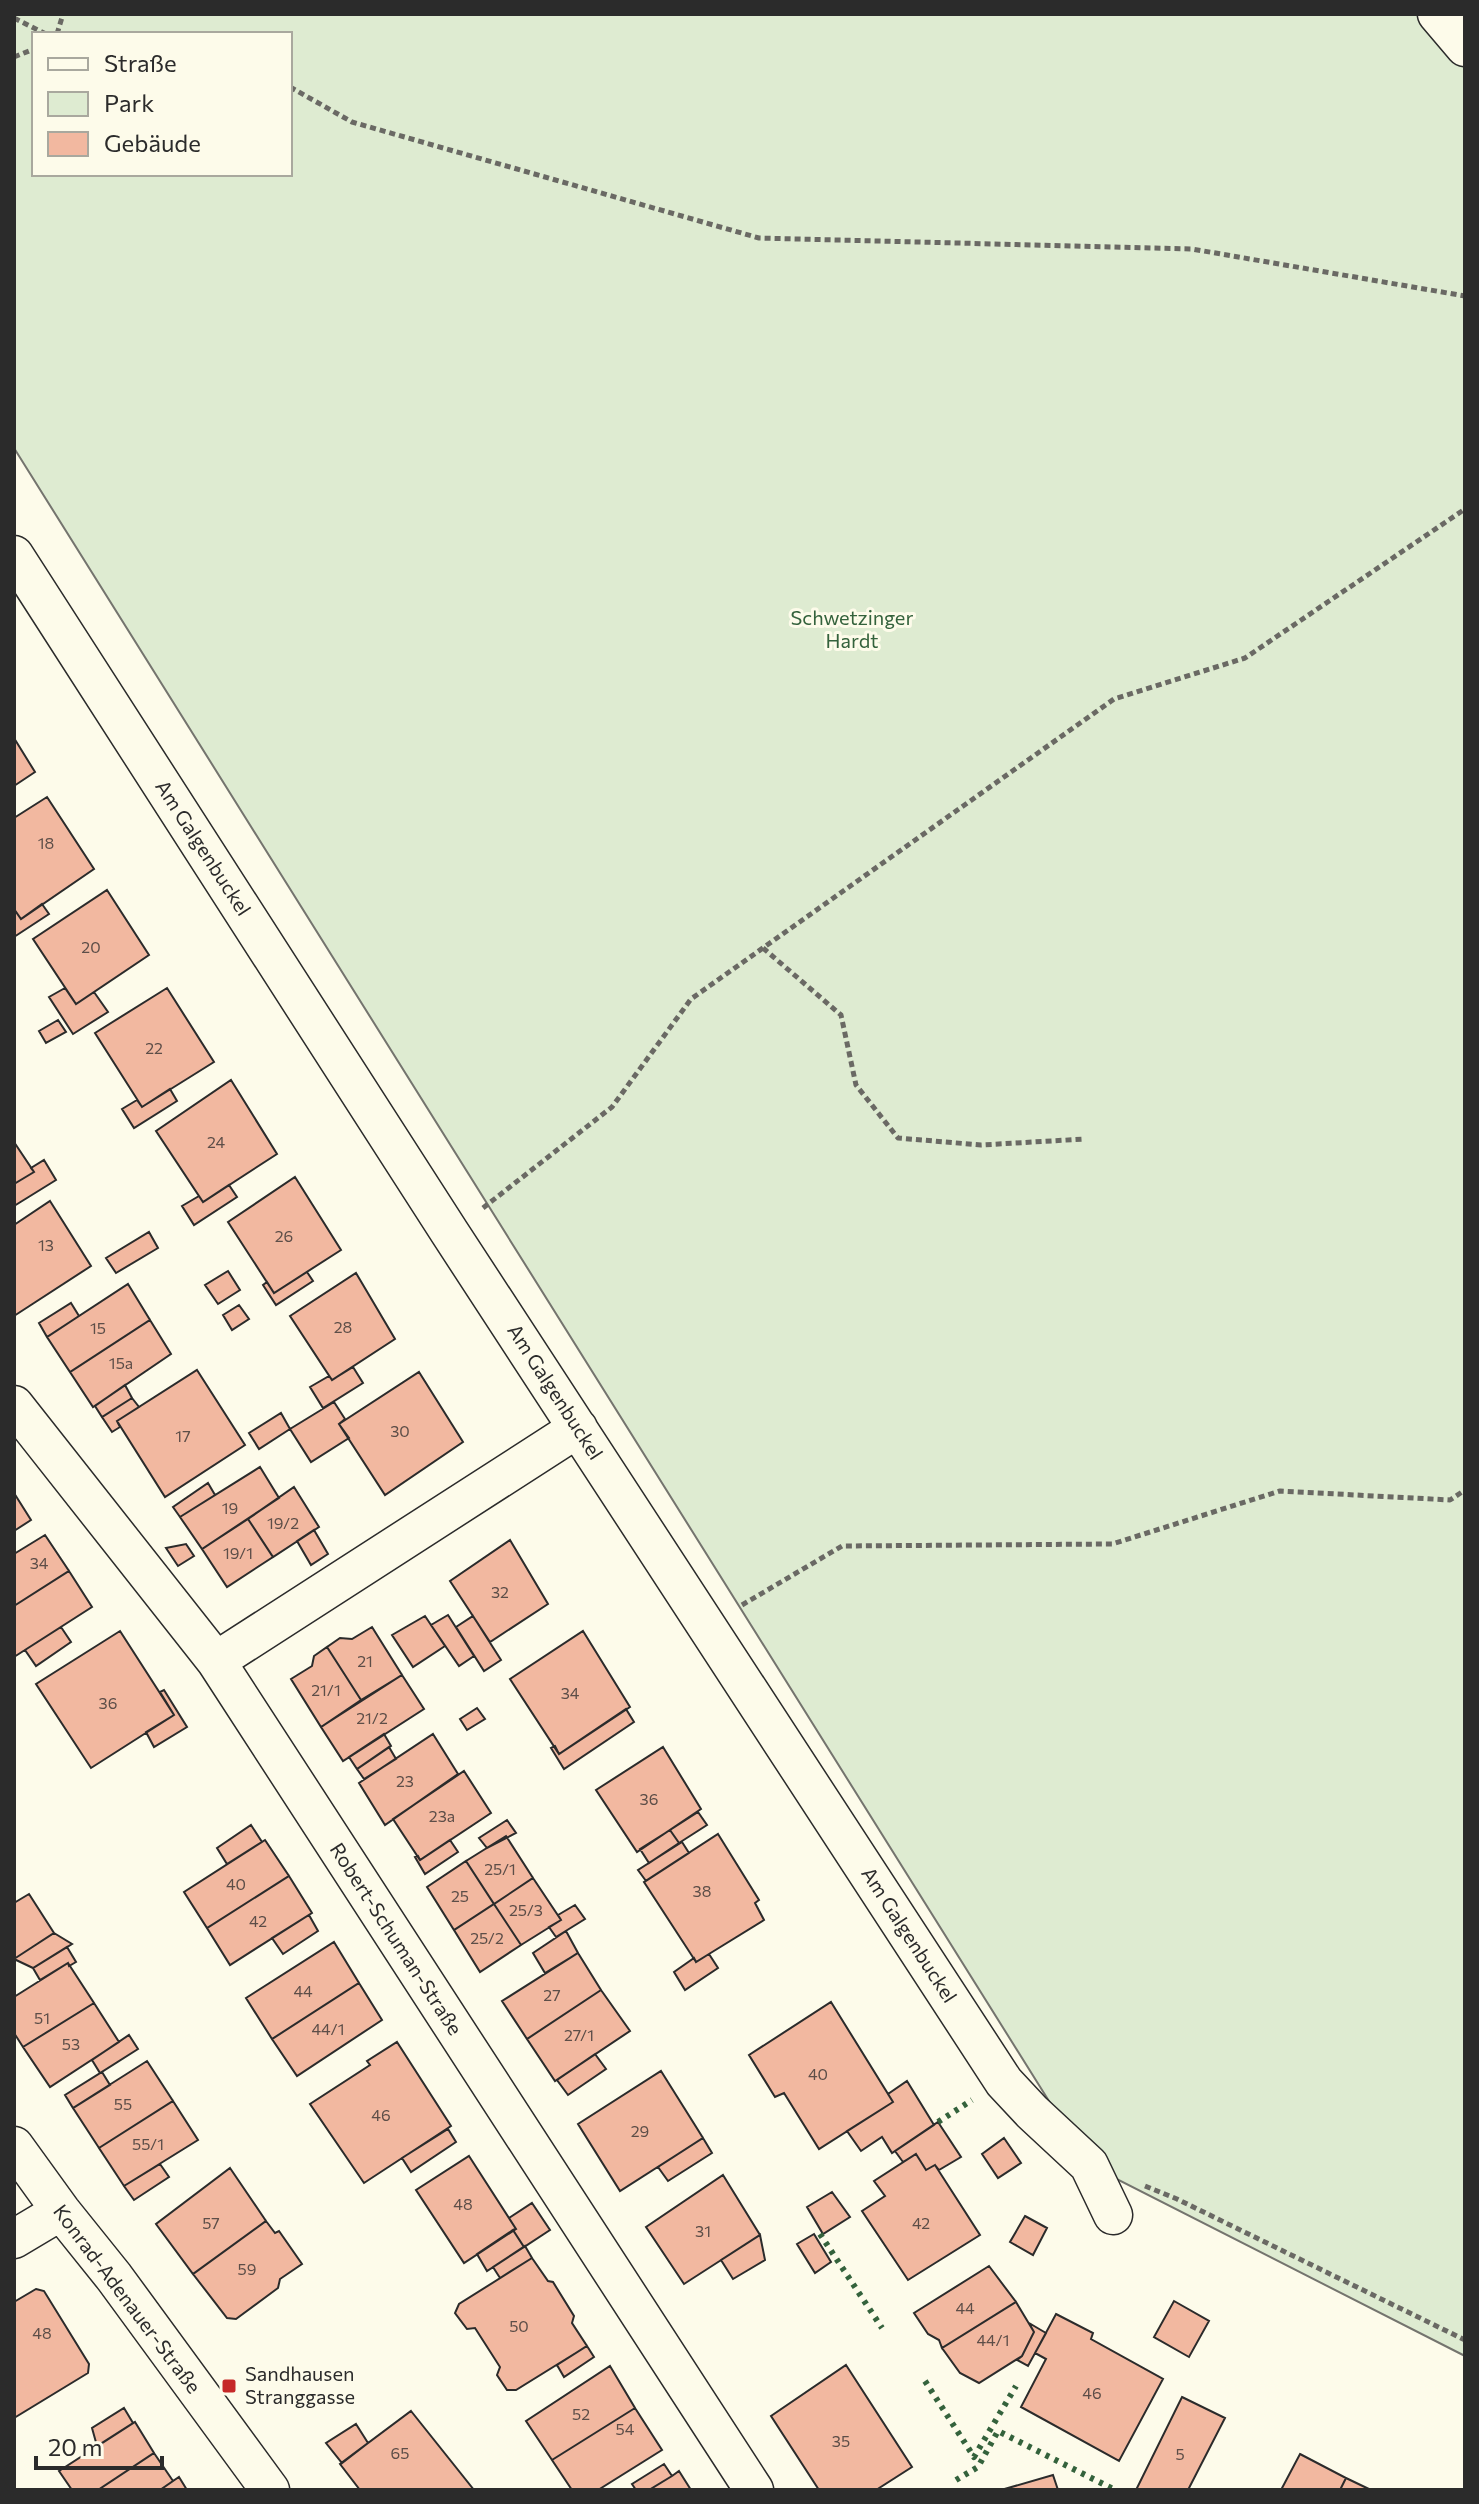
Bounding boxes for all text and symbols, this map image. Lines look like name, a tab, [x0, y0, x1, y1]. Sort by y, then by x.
legend	[32, 32, 292, 176]
text: Straße	[104, 48, 177, 77]
text: Park	[104, 88, 154, 117]
text: Gebäude	[104, 128, 201, 157]
park label: Schwetzinger Hardt	[791, 605, 913, 652]
street label: Am Galgenbuckel	[151, 775, 257, 920]
house number: 18	[38, 833, 54, 852]
house number: 20	[81, 937, 101, 956]
house number: 22	[145, 1038, 163, 1057]
house number: 24	[207, 1132, 225, 1151]
house number: 26	[275, 1226, 293, 1245]
house number: 13	[38, 1235, 54, 1254]
house number: 28	[334, 1317, 352, 1336]
house number: 15	[90, 1318, 106, 1337]
street label: Am Galgenbuckel	[503, 1319, 609, 1464]
house number: 15a	[109, 1353, 133, 1372]
house number: 30	[390, 1421, 410, 1440]
house number: 17	[175, 1426, 191, 1445]
house number: 19	[222, 1498, 238, 1517]
house number: 19/2	[267, 1513, 299, 1532]
house number: 19/1	[223, 1543, 253, 1562]
house number: 34	[30, 1553, 49, 1572]
house number: 32	[491, 1582, 509, 1601]
house number: 21	[357, 1651, 373, 1670]
house number: 21/1	[311, 1680, 341, 1699]
house number: 34	[561, 1683, 580, 1702]
house number: 36	[99, 1693, 117, 1712]
house number: 21/2	[356, 1708, 388, 1727]
house number: 23	[396, 1771, 414, 1790]
house number: 36	[640, 1789, 658, 1808]
house number: 23a	[429, 1806, 455, 1825]
street label: Robert-Schuman-Straße	[326, 1838, 468, 2039]
house number: 25/1	[484, 1859, 516, 1878]
street label: Am Galgenbuckel	[857, 1862, 963, 2007]
house number: 40	[226, 1874, 246, 1893]
house number: 38	[693, 1881, 711, 1900]
house number: 25	[451, 1886, 469, 1905]
house number: 25/3	[509, 1900, 543, 1919]
house number: 42	[249, 1911, 267, 1930]
house number: 25/2	[470, 1928, 504, 1947]
house number: 44	[293, 1981, 313, 2000]
house number: 27	[543, 1985, 561, 2004]
house number: 51	[34, 2008, 50, 2027]
house number: 44/1	[311, 2019, 345, 2038]
house number: 27/1	[564, 2025, 594, 2044]
house number: 53	[62, 2034, 80, 2053]
house number: 40	[808, 2064, 828, 2083]
house number: 55	[114, 2094, 132, 2113]
house number: 46	[371, 2105, 391, 2124]
house number: 29	[631, 2121, 649, 2140]
house number: 55/1	[132, 2134, 164, 2153]
house number: 48	[453, 2194, 473, 2213]
street label: Konrad-Adenauer-Straße	[49, 2199, 207, 2398]
house number: 57	[202, 2213, 220, 2232]
house number: 42	[912, 2213, 930, 2232]
house number: 31	[695, 2221, 711, 2240]
house number: 59	[238, 2259, 256, 2278]
house number: 44	[955, 2298, 975, 2317]
house number: 50	[509, 2316, 529, 2335]
house number: 48	[32, 2323, 52, 2342]
house number: 44/1	[976, 2330, 1010, 2349]
place label: Sandhausen Stranggasse	[245, 2361, 355, 2408]
marker: Sandhausen Stranggasse	[220, 2377, 238, 2395]
house number: 46	[1082, 2383, 1102, 2402]
house number: 52	[572, 2404, 590, 2423]
house number: 54	[616, 2419, 635, 2438]
scale bar	[36, 2420, 162, 2470]
house number: 35	[832, 2431, 850, 2450]
text: 20 m	[48, 2432, 102, 2461]
house number: 65	[391, 2443, 409, 2462]
house number: 5	[1175, 2444, 1185, 2463]

